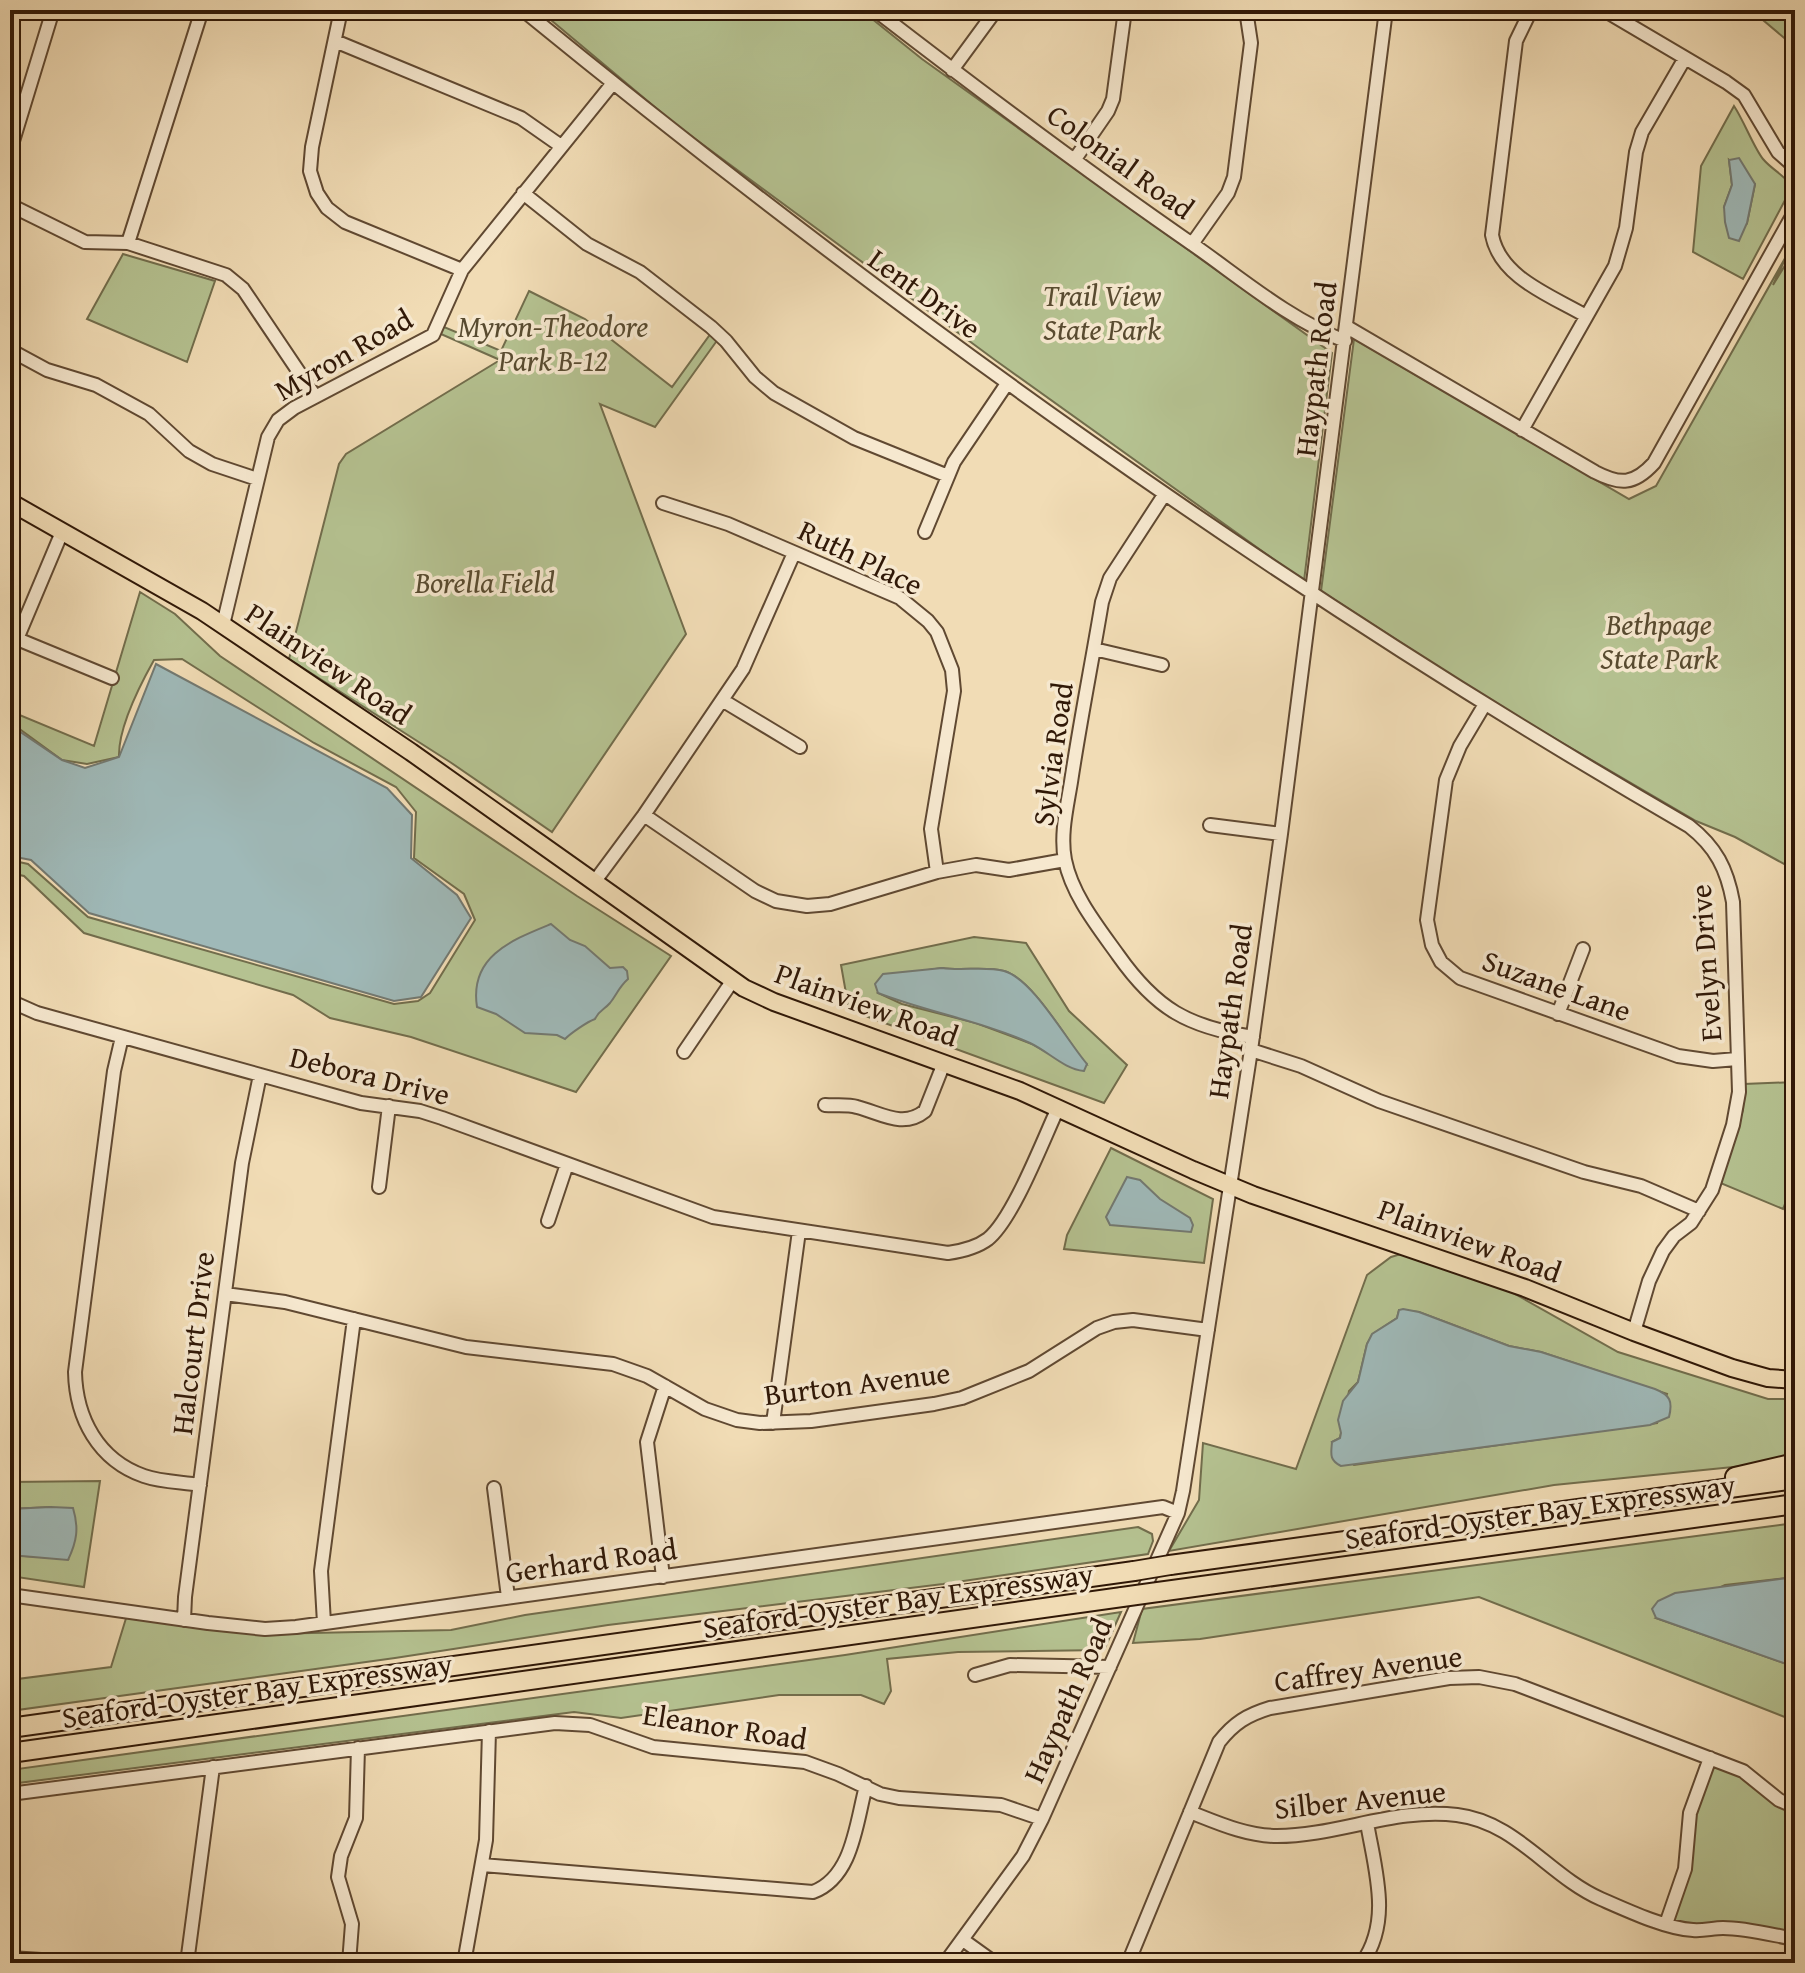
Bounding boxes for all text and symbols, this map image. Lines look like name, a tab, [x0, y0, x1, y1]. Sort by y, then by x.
street label: Colonial Road	[1038, 92, 1204, 230]
street label: Lent Drive	[859, 237, 991, 349]
park label: Trail View State Park	[1043, 273, 1162, 351]
street label: Haypath Road	[1282, 279, 1348, 459]
street label: Myron Road	[266, 297, 420, 411]
park label: Myron-Theodore Park B-12	[458, 304, 648, 382]
street label: Ruth Place	[791, 508, 931, 606]
park label: Borella Field	[414, 560, 555, 604]
street label: Plainview Road	[237, 591, 421, 735]
park label: Bethpage State Park	[1600, 602, 1718, 680]
street label: Sylvia Road	[1020, 679, 1084, 829]
street label: Evelyn Drive	[1678, 883, 1732, 1043]
street label: Haypath Road	[1195, 921, 1263, 1101]
street label: Suzane Lane	[1476, 938, 1638, 1032]
street label: Plainview Road	[769, 950, 965, 1058]
street label: Debora Drive	[285, 1034, 455, 1116]
street label: Plainview Road	[1372, 1186, 1568, 1294]
street label: Halcourt Drive	[159, 1249, 225, 1437]
street label: Burton Avenue	[761, 1350, 953, 1416]
street label: Seaford-Oyster Bay Expressway	[1342, 1462, 1738, 1560]
street label: Gerhard Road	[502, 1526, 680, 1594]
street label: Seaford-Oyster Bay Expressway	[700, 1551, 1096, 1649]
street label: Haypath Road	[1011, 1611, 1123, 1789]
street label: Caffrey Avenue	[1271, 1633, 1465, 1703]
street label: Seaford-Oyster Bay Expressway	[59, 1641, 455, 1739]
street label: Eleanor Road	[640, 1691, 810, 1761]
street label: Silber Avenue	[1272, 1768, 1448, 1830]

